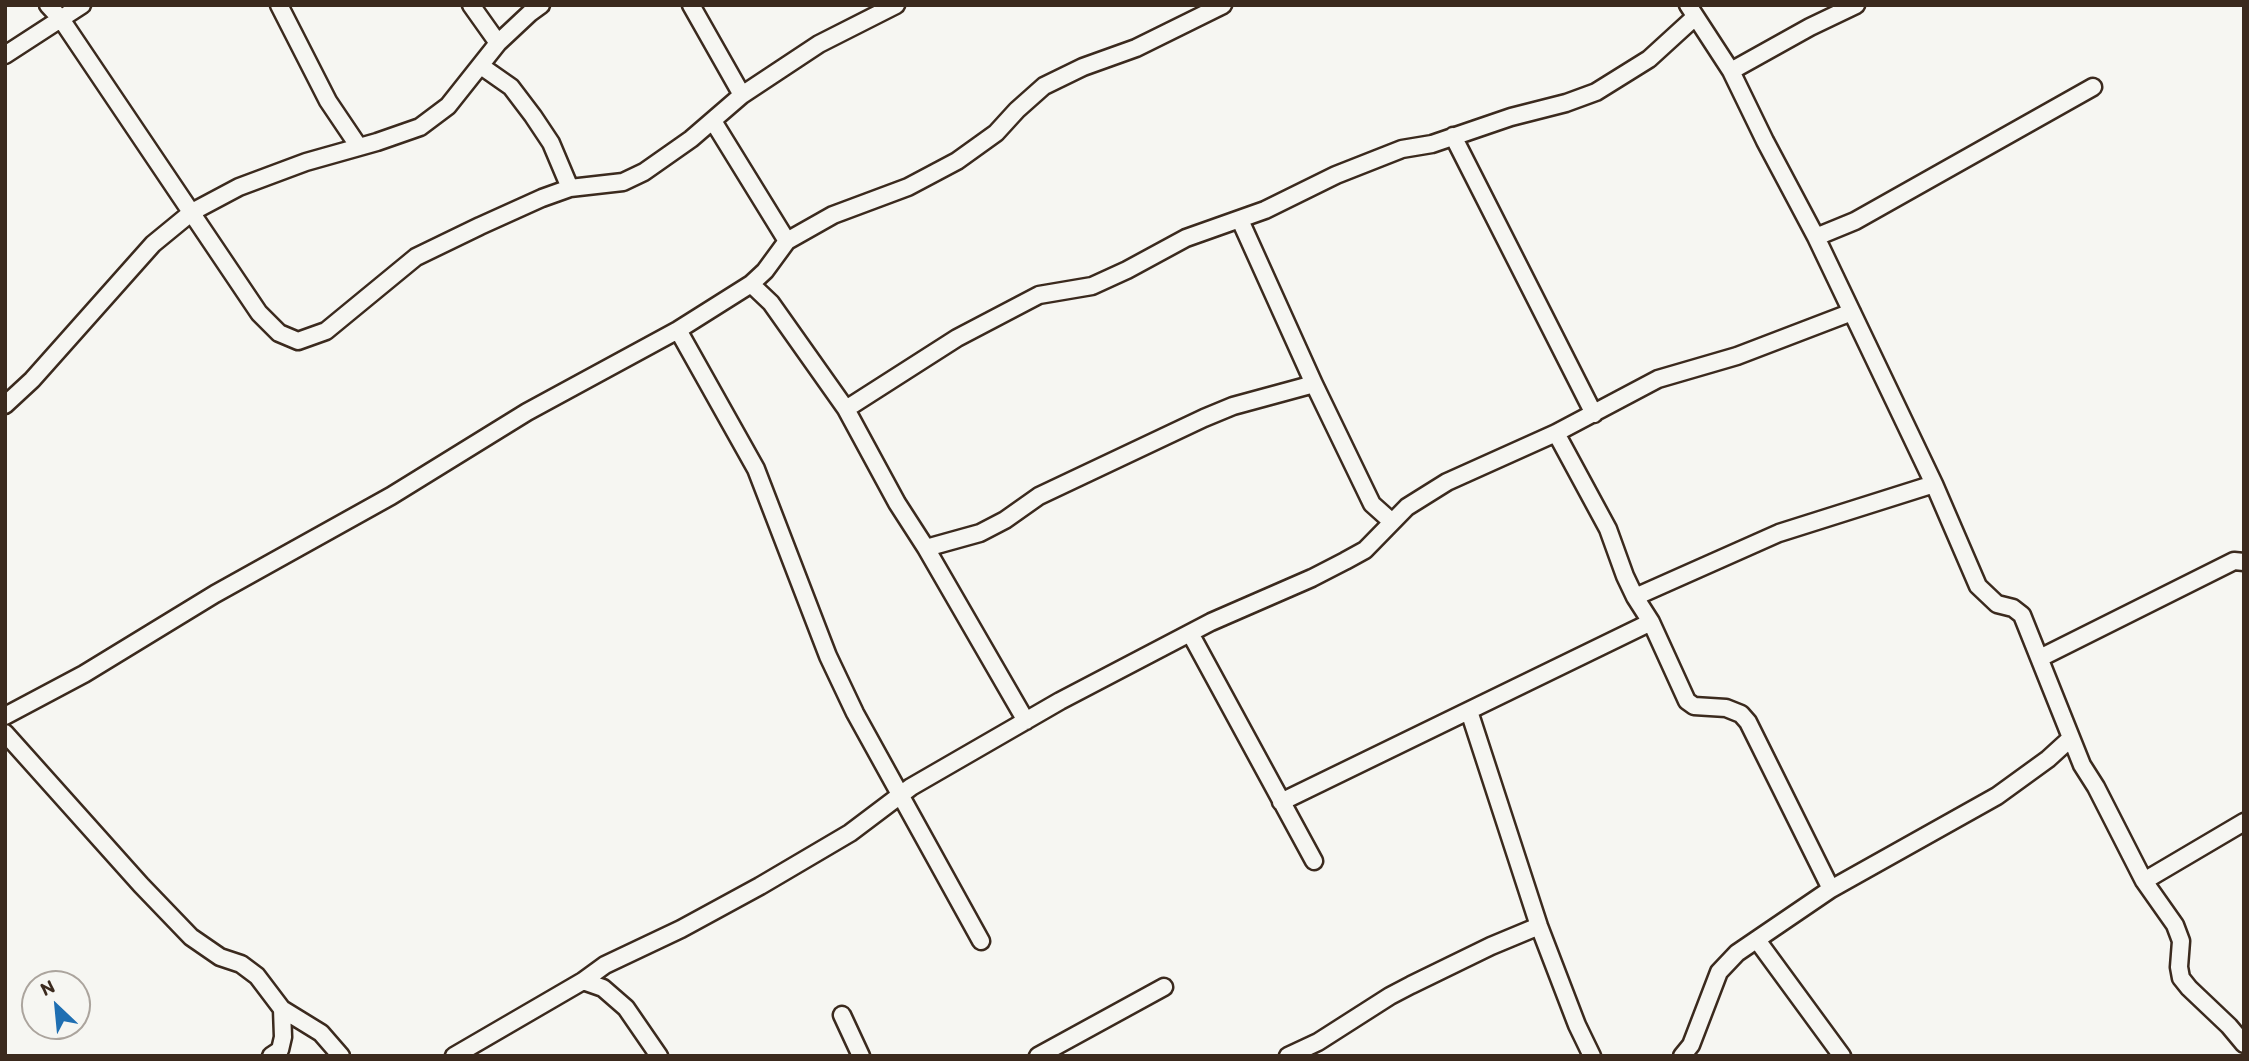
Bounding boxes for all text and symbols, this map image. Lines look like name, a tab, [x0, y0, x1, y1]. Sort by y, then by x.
north arrow	[21, 970, 91, 1040]
text: N	[37, 974, 58, 1001]

